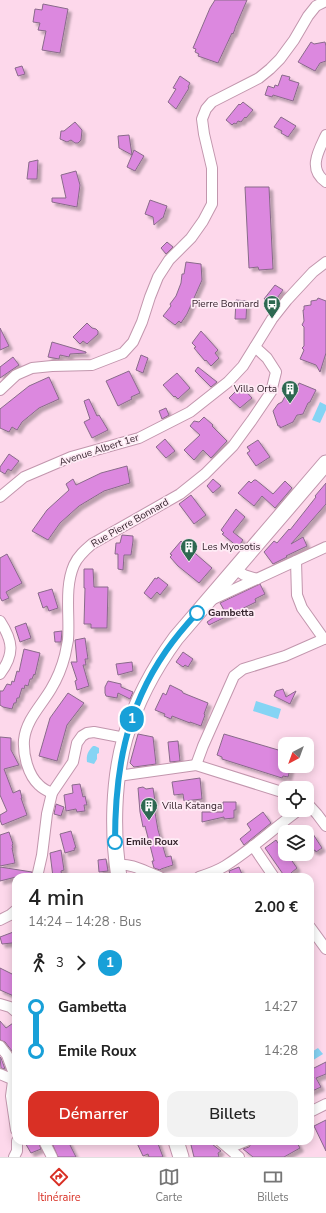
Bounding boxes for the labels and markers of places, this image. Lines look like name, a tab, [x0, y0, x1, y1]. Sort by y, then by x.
bus stop icon: Pierre Bonnard	[262, 294, 282, 319]
place label: Pierre Bonnard	[192, 297, 259, 311]
building icon: Villa Orta	[280, 379, 300, 404]
place label: Villa Orta	[233, 382, 277, 396]
building icon: Les Myosotis	[179, 537, 199, 562]
place label: Les Myosotis	[202, 540, 260, 554]
marker: Gambetta	[189, 605, 205, 621]
place label: Gambetta	[208, 606, 254, 620]
building icon: Villa Katanga	[139, 796, 159, 821]
place label: Villa Katanga	[161, 799, 222, 813]
marker: Emile Roux	[107, 834, 123, 850]
place label: Emile Roux	[126, 835, 179, 849]

